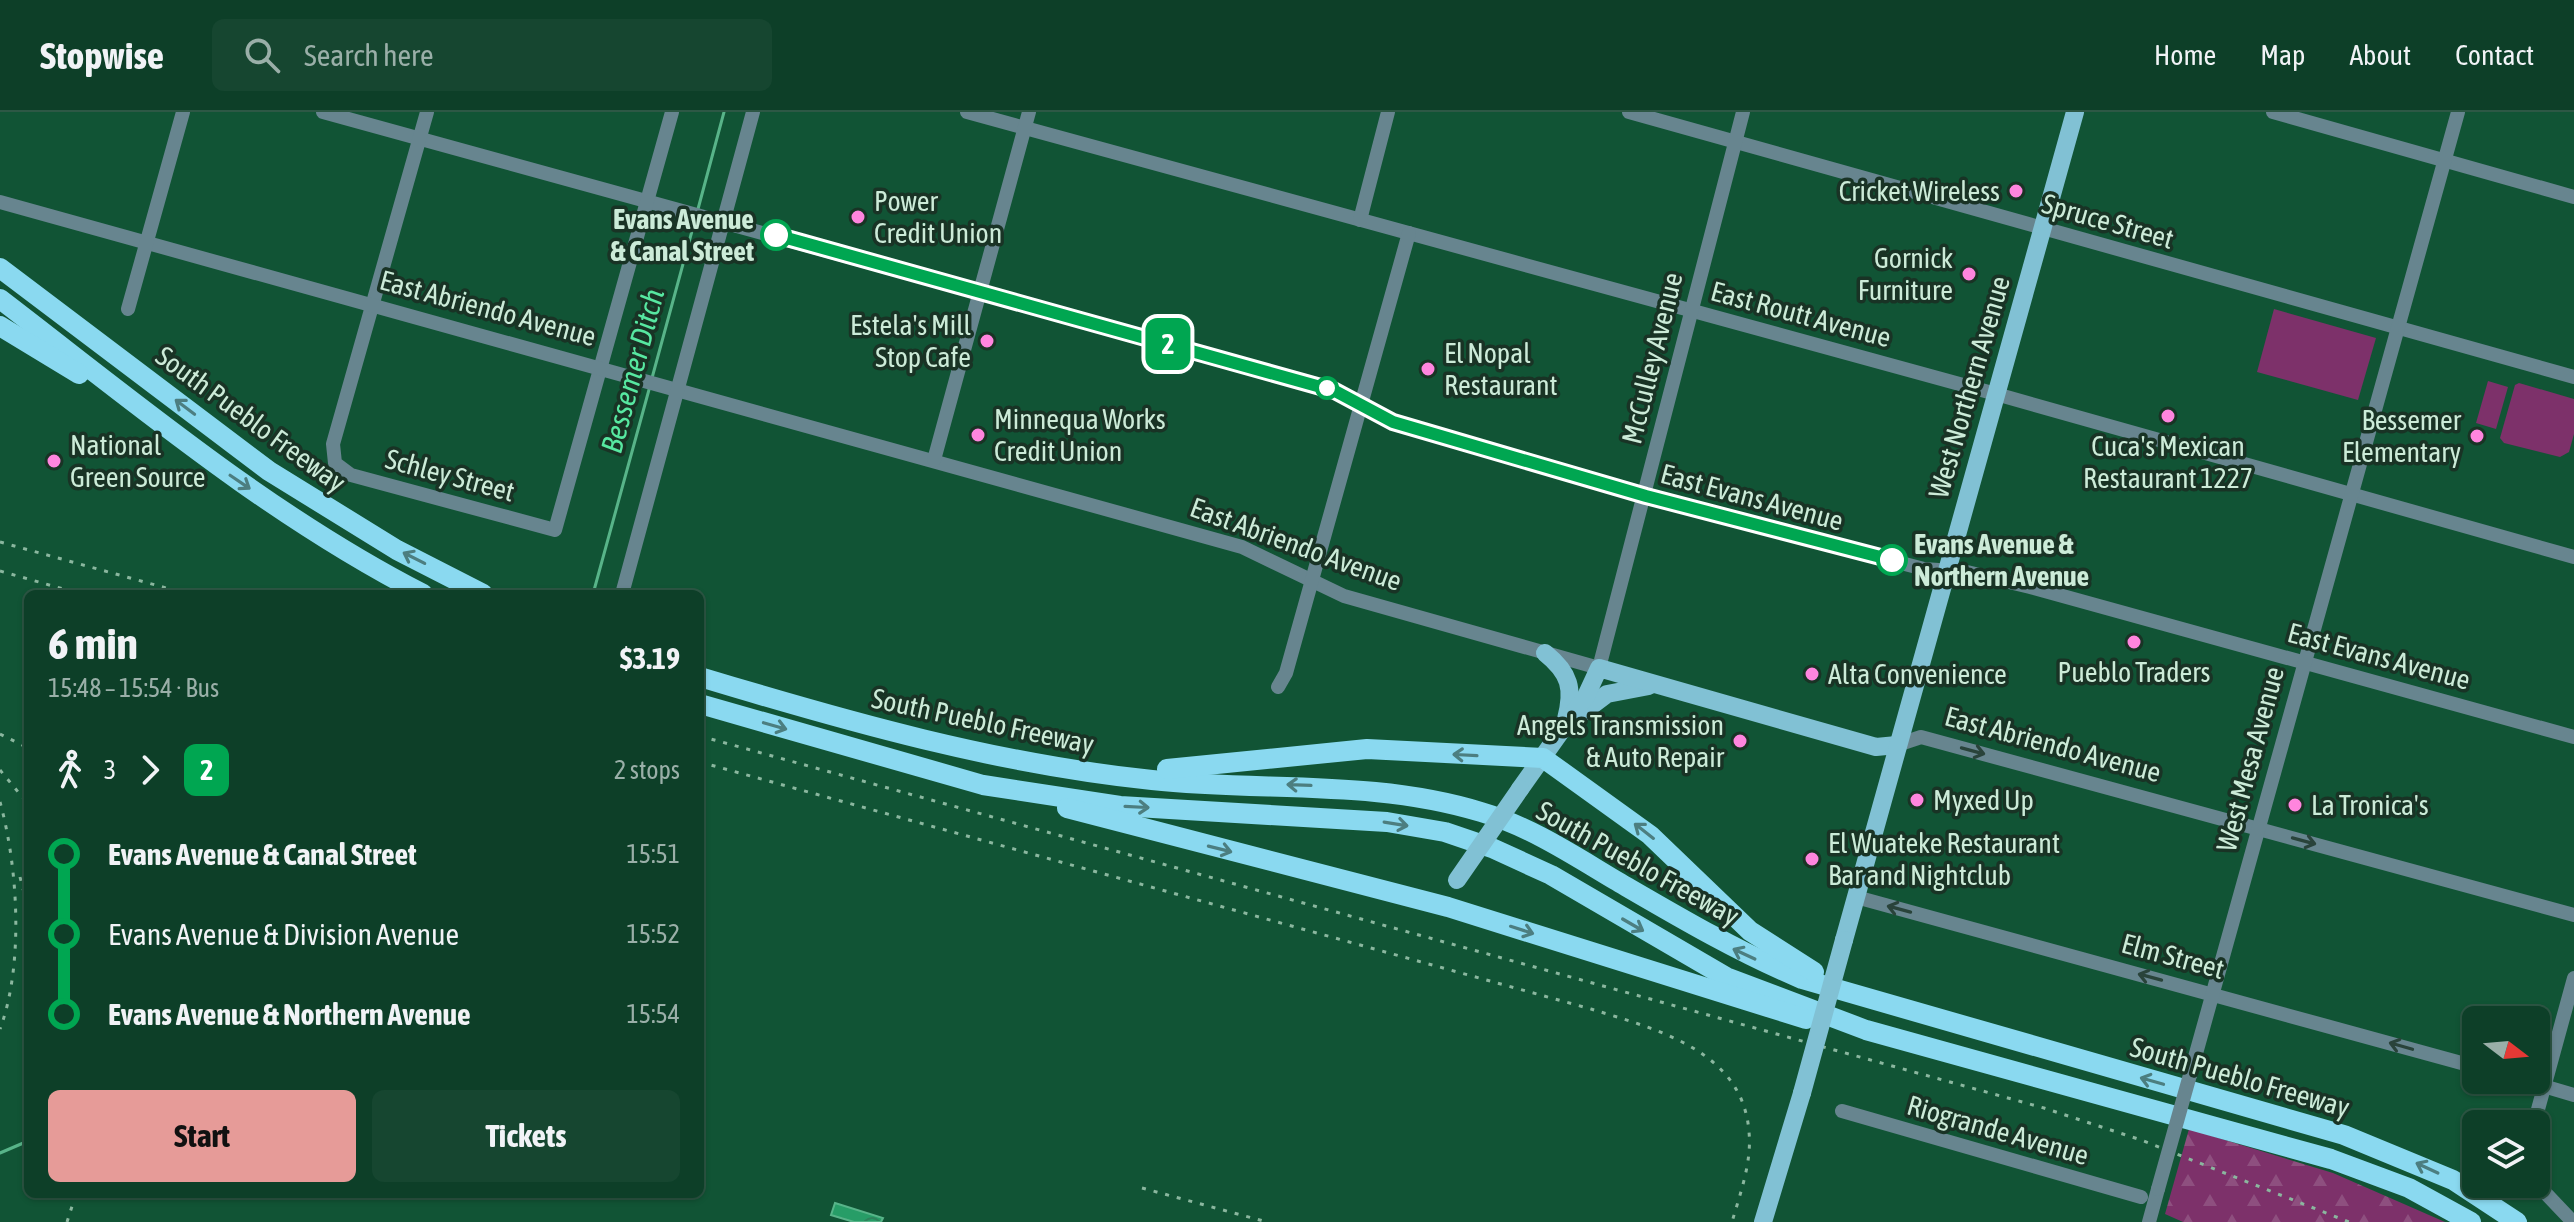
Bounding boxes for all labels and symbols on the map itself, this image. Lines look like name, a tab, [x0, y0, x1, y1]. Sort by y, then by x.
place label: Cricket Wireless	[1839, 175, 2000, 207]
marker: Cricket Wireless	[2007, 182, 2025, 200]
place label: Power Credit Union	[874, 185, 1002, 249]
street label: Spruce Street	[2039, 187, 2177, 255]
place label: Evans Avenue & Canal Street	[611, 203, 754, 267]
marker: Power Credit Union	[849, 208, 867, 226]
marker: Evans Avenue & Canal Street	[761, 220, 791, 250]
place label: Gornick Furniture	[1858, 242, 1953, 306]
street label: East Abriendo Avenue	[376, 264, 600, 352]
marker: Gornick Furniture	[1960, 265, 1978, 283]
street label: McCulley Avenue	[1615, 269, 1689, 447]
street label: West Northern Avenue	[1922, 272, 2016, 502]
street label: East Routt Avenue	[1708, 275, 1894, 353]
water label: Bessemer Ditch	[594, 285, 670, 457]
place label: Estela's Mill Stop Cafe	[850, 309, 972, 373]
line badge: 2	[1142, 318, 1194, 370]
marker: Estela's Mill Stop Cafe	[978, 332, 996, 350]
place label: El Nopal Restaurant	[1444, 337, 1558, 401]
street label: South Pueblo Freeway	[150, 340, 352, 498]
marker: El Nopal Restaurant	[1419, 360, 1437, 378]
unlabelled marker	[1316, 377, 1338, 399]
one-way arrow	[175, 399, 196, 416]
place label: Minnequa Works Credit Union	[994, 403, 1166, 467]
place label: Bessemer Elementary	[2342, 404, 2462, 468]
marker: Cuca's Mexican Restaurant 1227	[2159, 407, 2177, 425]
marker: Minnequa Works Credit Union	[969, 426, 987, 444]
marker: Bessemer Elementary	[2468, 427, 2486, 445]
place label: National Green Source	[70, 429, 206, 493]
place label: Cuca's Mexican Restaurant 1227	[2083, 430, 2253, 494]
street label: Schley Street	[382, 442, 518, 508]
marker: National Green Source	[45, 452, 63, 470]
street label: East Evans Avenue	[1657, 457, 1847, 537]
one-way arrow	[229, 474, 251, 490]
street label: East Abriendo Avenue	[1186, 491, 1406, 597]
place label: Evans Avenue & Northern Avenue	[1914, 528, 2089, 592]
marker: Evans Avenue & Northern Avenue	[1877, 545, 1907, 575]
one-way arrow	[402, 550, 426, 566]
street label: East Evans Avenue	[2284, 616, 2474, 696]
marker: Pueblo Traders	[2125, 633, 2143, 651]
place label: Pueblo Traders	[2058, 656, 2210, 688]
place label: Alta Convenience	[1828, 658, 2007, 690]
street label: West Mesa Avenue	[2210, 663, 2290, 855]
marker: Alta Convenience	[1803, 665, 1821, 683]
street label: South Pueblo Freeway	[869, 682, 1097, 760]
street label: East Abriendo Avenue	[1941, 700, 2165, 788]
place label: Angels Transmission & Auto Repair	[1517, 709, 1725, 773]
one-way arrow	[761, 719, 787, 734]
marker: Angels Transmission & Auto Repair	[1731, 732, 1749, 750]
one-way arrow	[1959, 745, 1985, 760]
one-way arrow	[1452, 747, 1479, 762]
one-way arrow	[1286, 778, 1313, 793]
place label: Myxed Up	[1933, 784, 2034, 816]
place label: La Tronica's	[2311, 789, 2429, 821]
marker: Myxed Up	[1908, 791, 1926, 809]
street label: South Pueblo Freeway	[1531, 794, 1745, 932]
marker: La Tronica's	[2286, 796, 2304, 814]
one-way arrow	[1123, 799, 1150, 814]
one-way arrow	[1383, 817, 1409, 832]
one-way arrow	[1634, 822, 1655, 840]
place label: El Wuateke Restaurant Bar and Nightclub	[1828, 827, 2060, 891]
one-way arrow	[2291, 835, 2317, 850]
one-way arrow	[1207, 842, 1233, 857]
marker: El Wuateke Restaurant Bar and Nightclub	[1803, 850, 1821, 868]
one-way arrow	[1887, 900, 1913, 915]
one-way arrow	[1621, 917, 1645, 933]
one-way arrow	[1510, 924, 1535, 939]
street label: Elm Street	[2118, 927, 2228, 985]
one-way arrow	[1733, 945, 1757, 960]
one-way arrow	[2138, 969, 2164, 984]
north arrow	[2462, 1006, 2550, 1094]
street label: South Pueblo Freeway	[2127, 1030, 2353, 1124]
one-way arrow	[2388, 1038, 2414, 1053]
one-way arrow	[2140, 1073, 2166, 1088]
street label: Riogrande Avenue	[1904, 1089, 2092, 1171]
one-way arrow	[2415, 1160, 2439, 1175]

